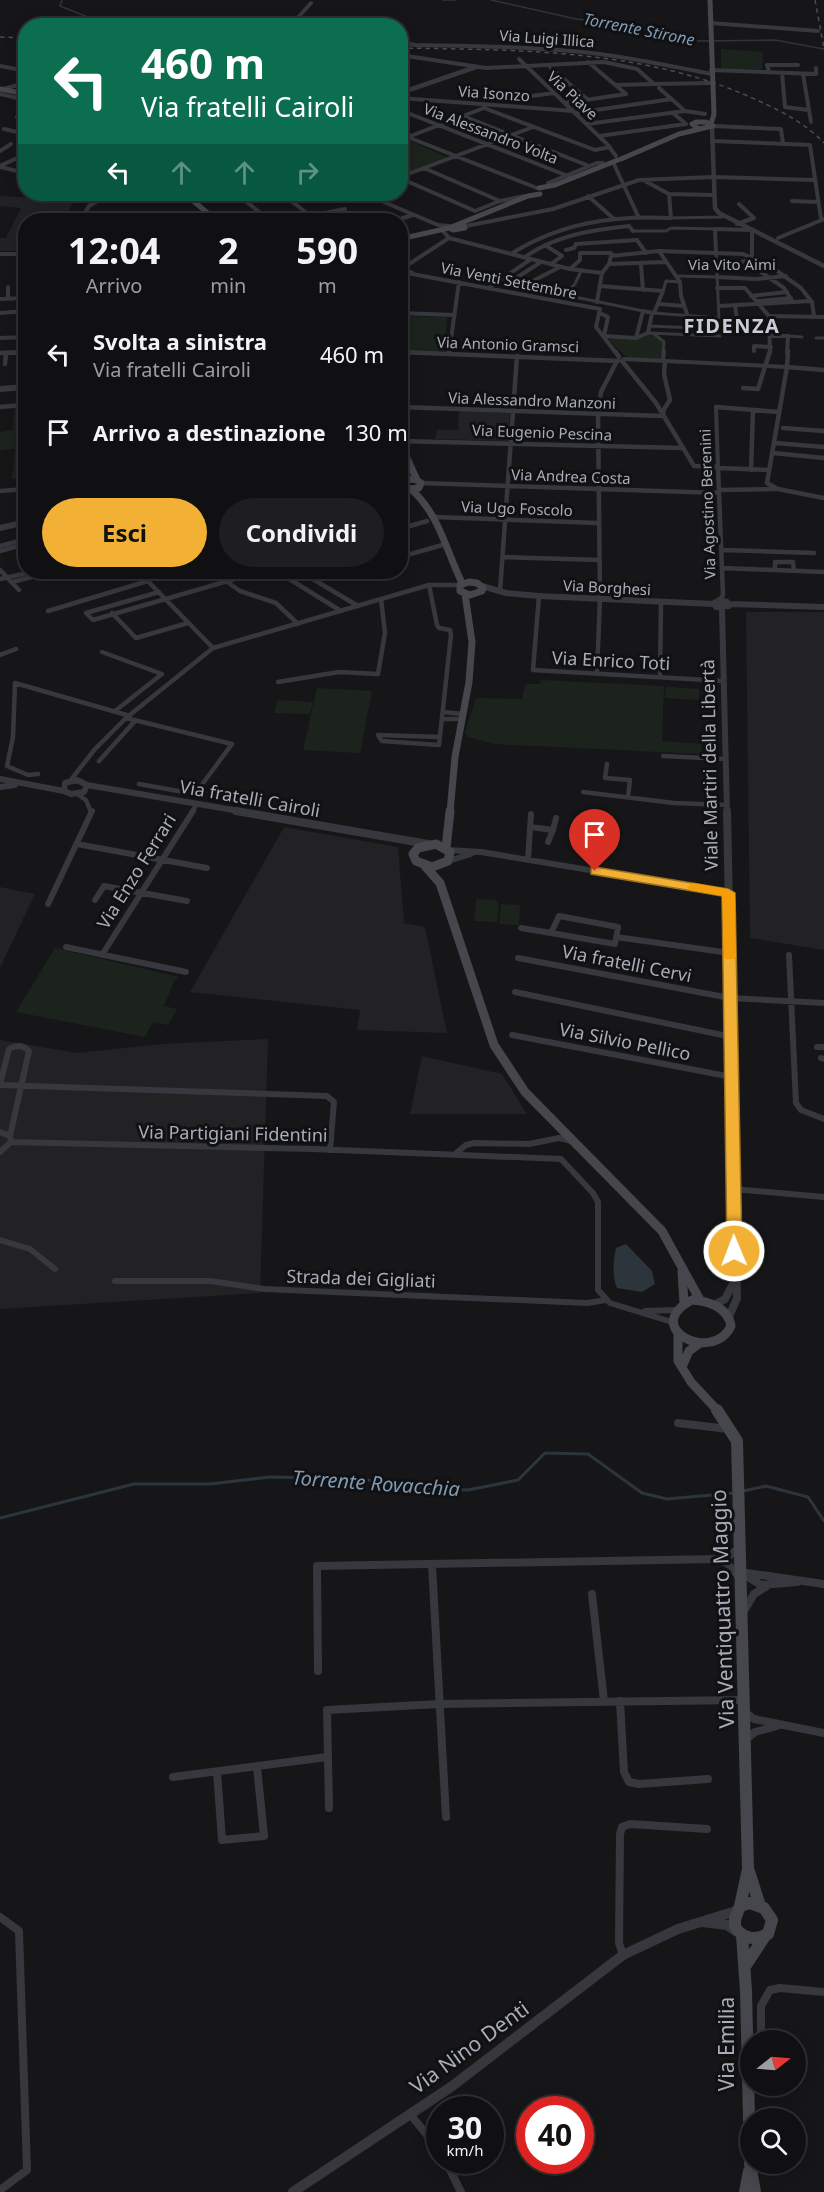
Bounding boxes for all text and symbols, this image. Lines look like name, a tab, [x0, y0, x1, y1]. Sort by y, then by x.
water label: Torrente Stirone	[582, 7, 696, 51]
street label: Via Luigi Illica	[499, 25, 595, 51]
text: 460 m	[141, 34, 265, 91]
icon: left	[42, 42, 120, 120]
street label: Via Piave	[543, 66, 603, 124]
street label: Via Isonzo	[457, 81, 531, 105]
text: Via fratelli Cairoli	[141, 88, 354, 125]
street label: Via Alessandro Volta	[421, 98, 561, 168]
icon: left	[102, 156, 135, 189]
icon: ahead	[165, 156, 198, 189]
icon: ahead	[228, 156, 261, 189]
icon: right	[291, 156, 324, 189]
text: 12:04	[68, 226, 160, 275]
text: 2	[218, 226, 239, 275]
text: 590	[296, 226, 358, 275]
street label: Via Vito Aimi	[688, 254, 776, 274]
street label: Via Venti Settembre	[439, 257, 579, 303]
text: Arrivo	[86, 272, 142, 299]
text: min	[210, 272, 246, 299]
text: m	[318, 272, 337, 299]
district label: FIDENZA	[684, 312, 780, 339]
text: Svolta a sinistra	[93, 326, 267, 356]
street label: Via Antonio Gramsci	[437, 332, 579, 356]
icon: left	[42, 338, 75, 371]
text: 460 m	[320, 339, 384, 369]
text: Via fratelli Cairoli	[93, 356, 251, 383]
street label: Via Alessandro Manzoni	[448, 387, 616, 413]
icon: arrive	[42, 416, 75, 449]
text: Arrivo a destinazione	[93, 417, 326, 447]
text: 130 m	[344, 417, 408, 447]
street label: Via Eugenio Pescina	[472, 420, 612, 444]
street label: Via Agostino Berenini	[694, 428, 720, 580]
street label: Via Andrea Costa	[511, 464, 631, 488]
street label: Via Ugo Foscolo	[461, 496, 573, 520]
button: Esci	[42, 498, 207, 567]
button: Condividi	[219, 498, 384, 567]
street label: Via Borghesi	[562, 575, 652, 599]
street label: Via Enrico Toti	[551, 645, 671, 675]
street label: Viale Martiri della Libertà	[695, 659, 723, 871]
street label: Via fratelli Cairoli	[178, 774, 322, 822]
street label: Via Enzo Ferrari	[91, 809, 181, 933]
pin	[569, 809, 620, 871]
icon: arrive	[578, 818, 611, 851]
street label: Via fratelli Cervi	[560, 939, 694, 987]
street label: Via Silvio Pellico	[557, 1017, 693, 1065]
street label: Via Partigiani Fidentini	[138, 1119, 328, 1147]
position arrow	[702, 1219, 766, 1283]
street label: Strada dei Gigliati	[286, 1263, 436, 1293]
water label: Torrente Rovacchia	[291, 1464, 461, 1502]
street label: Via Ventiquattro Maggio	[704, 1489, 740, 1729]
street label: Via Nino Denti	[404, 1994, 534, 2100]
street label: Via Emilia	[712, 1997, 740, 2091]
north arrow	[740, 2030, 806, 2096]
map controls	[740, 2030, 806, 2174]
speed limit sign: 40	[516, 2096, 594, 2174]
text: 30	[448, 2107, 482, 2148]
button: search	[740, 2108, 806, 2174]
text: km/h	[447, 2140, 483, 2160]

